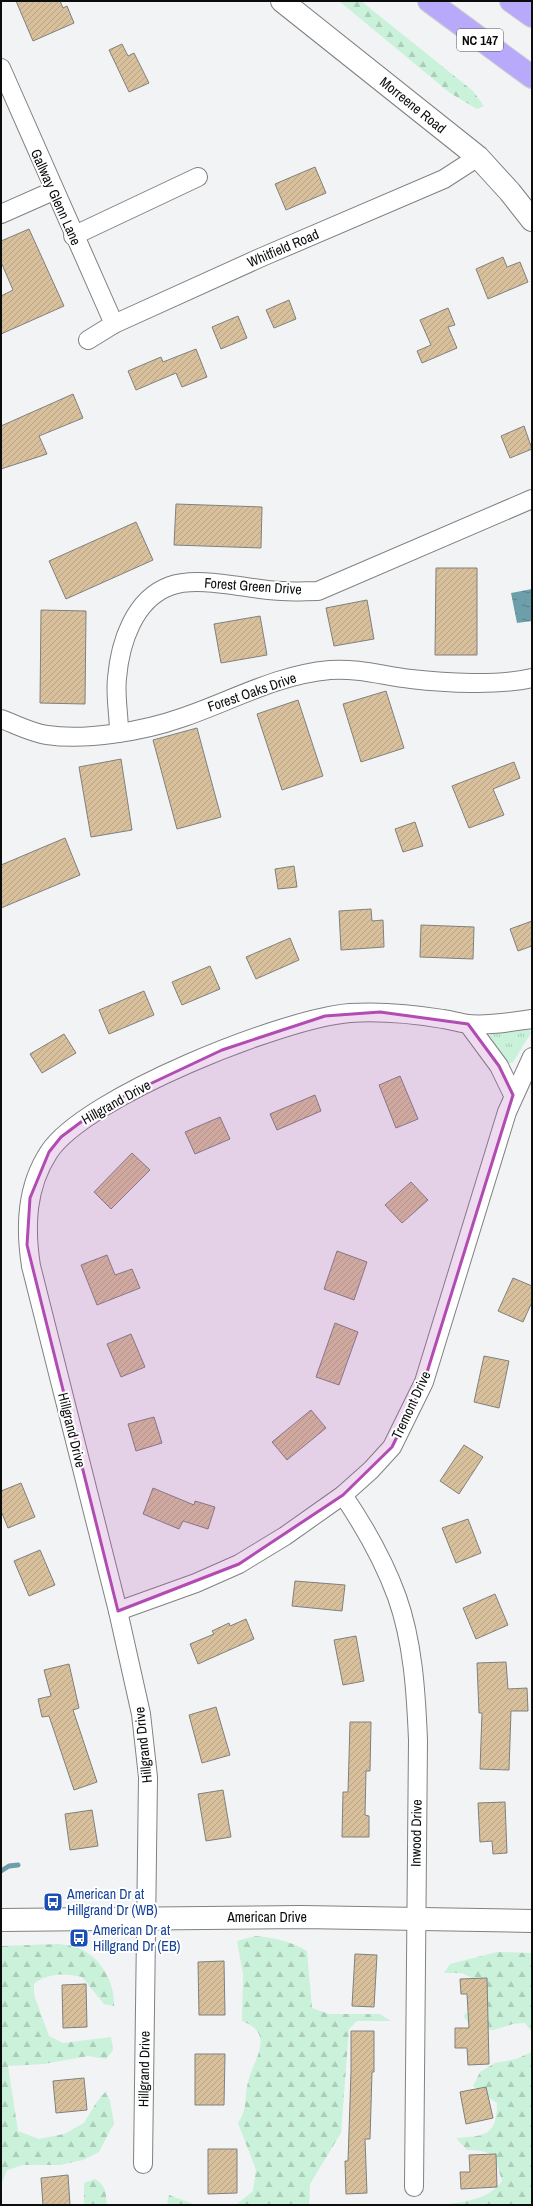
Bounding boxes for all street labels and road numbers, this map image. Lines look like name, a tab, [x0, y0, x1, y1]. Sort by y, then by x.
road number: NC 147	[457, 29, 503, 51]
street label: Morreene Road	[376, 73, 450, 137]
street label: Gallway Glenn Lane	[27, 146, 85, 248]
street label: Whitfield Road	[245, 225, 321, 271]
street label: Forest Green Drive	[204, 574, 302, 598]
street label: Forest Oaks Drive	[205, 668, 299, 716]
street label: Hillgrand Drive	[78, 1076, 154, 1128]
street label: Tremont Drive	[387, 1368, 435, 1442]
street label: Hillgrand Drive	[54, 1391, 90, 1469]
street label: Hillgrand Drive	[130, 1706, 156, 1784]
street label: Inwood Drive	[406, 1799, 426, 1867]
street label: American Drive	[226, 1908, 307, 1926]
street label: Hillgrand Drive	[134, 2031, 154, 2107]

